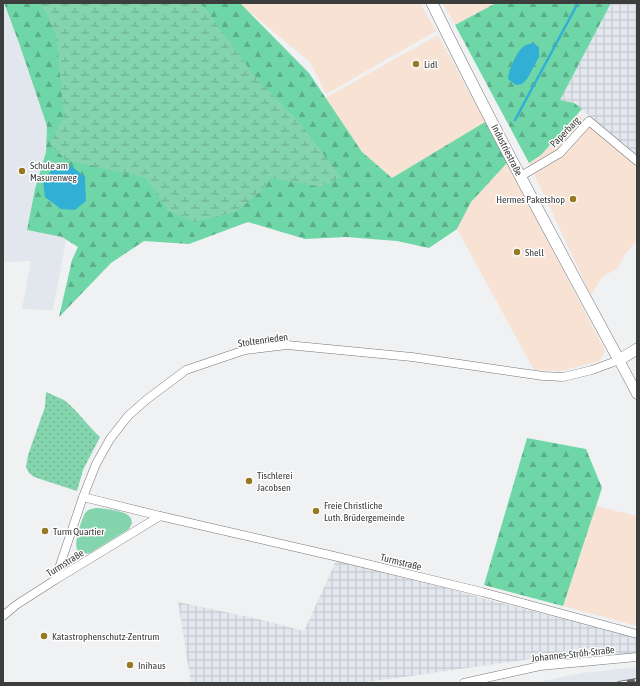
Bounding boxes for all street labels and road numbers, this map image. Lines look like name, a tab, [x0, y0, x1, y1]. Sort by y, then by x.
street label: Paperbarg	[548, 114, 583, 149]
street label: Industriestraße	[489, 122, 525, 178]
street label: Stoltenrieden	[237, 331, 289, 349]
street label: Turmstraße	[44, 547, 86, 579]
street label: Turmstraße	[379, 552, 423, 573]
street label: Johannes-Ströh-Straße	[531, 644, 616, 664]

